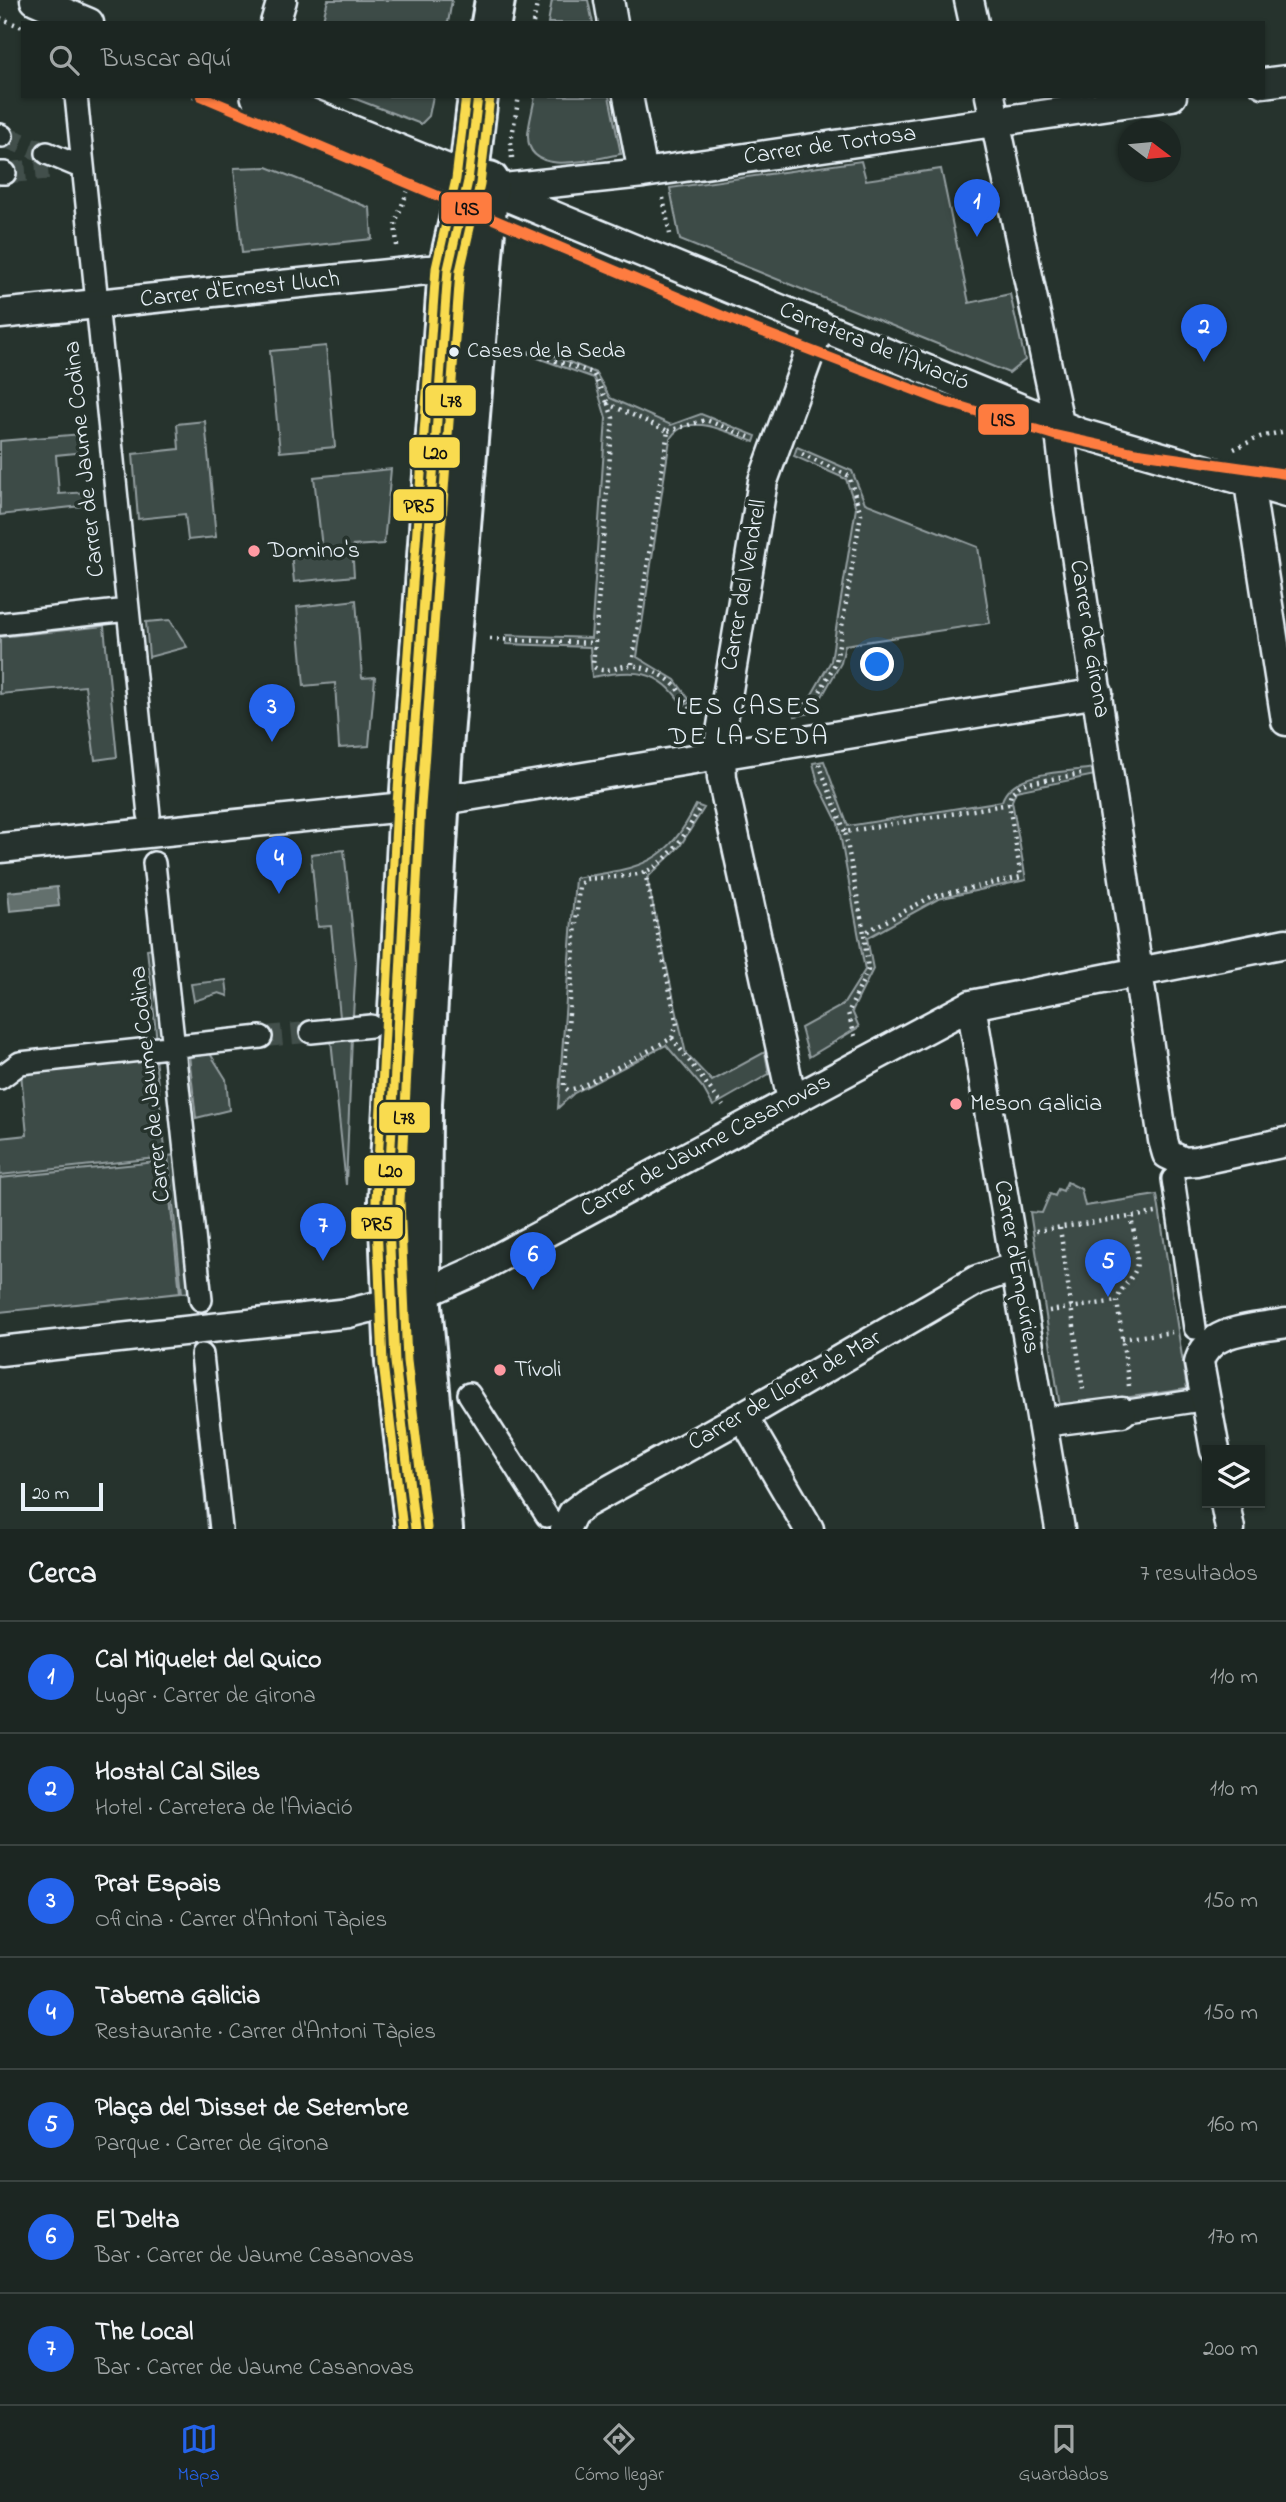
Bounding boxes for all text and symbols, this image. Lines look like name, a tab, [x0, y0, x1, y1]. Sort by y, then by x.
search box	[21, 21, 1265, 98]
icon: search	[45, 41, 83, 79]
text: Buscar aquí	[101, 41, 231, 79]
street label: Carrer de Tortosa	[741, 117, 919, 175]
north arrow	[1118, 119, 1181, 182]
pin: 1	[954, 179, 1000, 237]
line badge: L9S	[440, 191, 493, 225]
text: L9S	[455, 197, 479, 224]
street label: Carrer d'Ernest Lluch	[138, 262, 342, 318]
street label: Carretera de l'Aviació	[774, 293, 974, 401]
pin: 2	[1181, 304, 1227, 362]
place label: Cases de la Seda	[467, 336, 626, 368]
street label: Carrer de Jaume Codina	[55, 339, 115, 579]
marker: Cases de la Seda	[447, 345, 461, 359]
line badge: L78	[424, 384, 477, 417]
text: L78	[440, 389, 462, 416]
line badge: L9S	[977, 403, 1030, 436]
text: L9S	[991, 408, 1015, 435]
line badge: L20	[408, 436, 461, 469]
text: L20	[423, 441, 448, 468]
line badge: PR5	[392, 488, 445, 522]
text: PR5	[403, 494, 435, 521]
street label: Carrer del Vendrell	[713, 497, 777, 673]
place label: Domino's	[267, 534, 360, 569]
marker: Domino's	[246, 543, 262, 559]
street label: Carrer de Girona	[1059, 557, 1119, 721]
your location	[860, 647, 894, 681]
pin: 3	[249, 684, 295, 742]
district label: LES CASES DE LA SEDA	[667, 689, 830, 757]
pin: 4	[256, 836, 302, 894]
street label: Carrer de Jaume Codina	[121, 964, 181, 1204]
street label: Carrer de Jaume Casanovas	[575, 1065, 837, 1227]
place label: Meson Galicia	[970, 1087, 1102, 1122]
marker: Meson Galicia	[948, 1096, 964, 1112]
line badge: L78	[378, 1101, 431, 1134]
text: L78	[393, 1106, 415, 1133]
line badge: L20	[363, 1154, 416, 1187]
text: L20	[378, 1159, 403, 1186]
street label: Carrer d'Empúries	[984, 1177, 1048, 1357]
pin: 7	[300, 1203, 346, 1261]
line badge: PR5	[350, 1206, 404, 1240]
text: PR5	[361, 1212, 393, 1239]
pin: 6	[510, 1232, 556, 1290]
pin: 5	[1085, 1239, 1131, 1297]
street label: Carrer de Lloret de Mar	[682, 1321, 889, 1461]
place label: Tívoli	[514, 1353, 561, 1388]
marker: Tívoli	[492, 1362, 508, 1378]
map controls	[1202, 1445, 1265, 1508]
button: layers	[1202, 1445, 1265, 1508]
scale bar	[21, 1480, 103, 1512]
text: 20 m	[32, 1481, 69, 1508]
text: Cerca	[28, 1553, 97, 1597]
text: 7 resultados	[1140, 1558, 1258, 1591]
text: Cal Miquelet del Quico	[95, 1642, 322, 1680]
text: 1	[47, 1661, 55, 1694]
text: 110 m	[1210, 1661, 1258, 1694]
text: Lugar · Carrer de Girona	[95, 1680, 316, 1713]
text: Hostal Cal Siles	[95, 1754, 260, 1792]
text: 2	[45, 1773, 57, 1806]
text: 110 m	[1210, 1773, 1258, 1806]
text: Hotel · Carretera de l'Aviació	[95, 1792, 353, 1825]
text: Prat Espais	[95, 1866, 221, 1904]
text: 3	[46, 1885, 56, 1918]
text: 150 m	[1204, 1885, 1258, 1918]
text: Oficina · Carrer d'Antoni Tàpies	[95, 1904, 387, 1937]
text: Taberna Galicia	[95, 1978, 260, 2016]
text: 4	[46, 1997, 56, 2030]
text: 150 m	[1204, 1997, 1258, 2030]
text: Restaurante · Carrer d'Antoni Tàpies	[95, 2016, 436, 2049]
text: Plaça del Disset de Setembre	[95, 2090, 408, 2128]
text: 5	[44, 2109, 58, 2142]
text: 160 m	[1207, 2109, 1258, 2142]
text: Parque · Carrer de Girona	[95, 2128, 329, 2161]
text: El Delta	[95, 2202, 180, 2240]
text: 6	[46, 2221, 56, 2254]
text: 170 m	[1208, 2221, 1258, 2254]
text: Bar · Carrer de Jaume Casanovas	[95, 2240, 414, 2273]
text: The Local	[95, 2314, 194, 2352]
text: 7	[46, 2333, 56, 2366]
text: 200 m	[1203, 2333, 1258, 2366]
text: Bar · Carrer de Jaume Casanovas	[95, 2352, 414, 2385]
tab: Mapa	[177, 2420, 220, 2489]
tab: Cómo llegar	[575, 2420, 664, 2489]
tab: Guardados	[1019, 2420, 1109, 2489]

